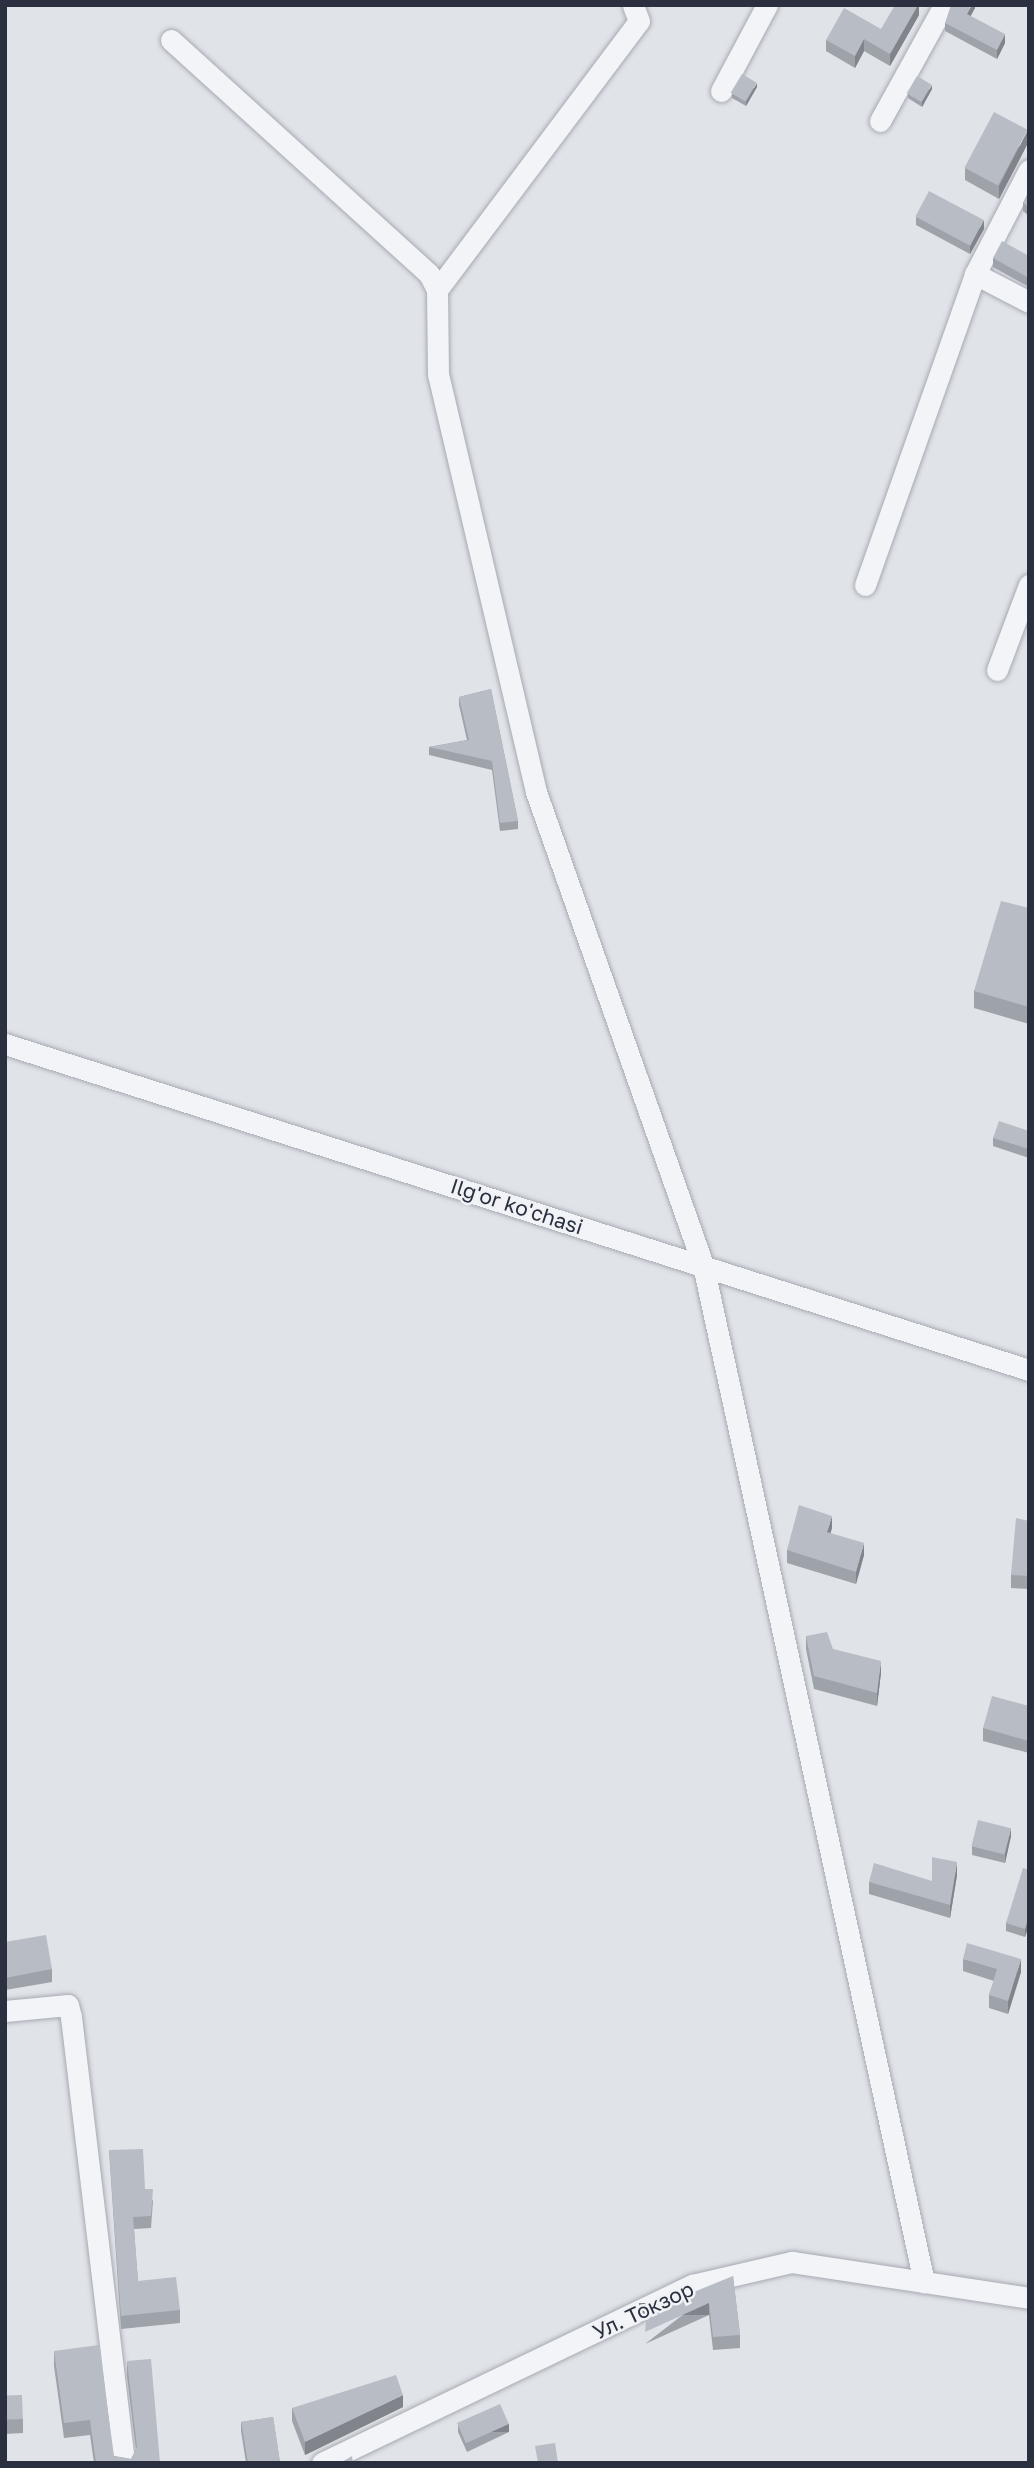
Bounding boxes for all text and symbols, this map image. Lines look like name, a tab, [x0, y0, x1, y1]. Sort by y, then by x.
street label: Ilg'or ko'chasi	[448, 1173, 586, 1239]
street label: Ул. Токзор	[589, 2276, 697, 2344]

